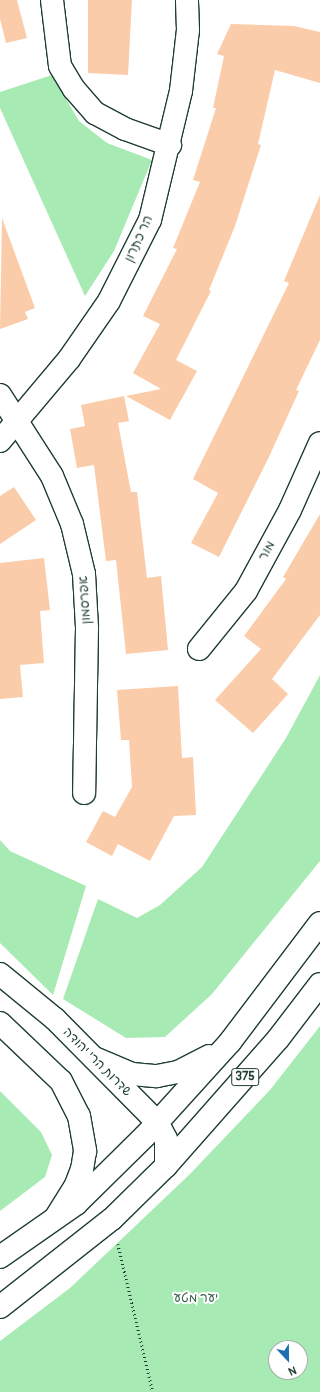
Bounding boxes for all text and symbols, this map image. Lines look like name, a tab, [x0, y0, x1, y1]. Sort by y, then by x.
street label: הר כתרון	[121, 213, 157, 265]
street label: מור	[255, 538, 279, 564]
street label: אפרסמון	[76, 575, 94, 625]
street label: שדרות הרי יהודה	[59, 1024, 135, 1100]
road number: 375	[231, 1067, 259, 1087]
park label: יער מטע	[174, 1290, 218, 1306]
north arrow	[268, 1340, 308, 1380]
text: N	[286, 1363, 298, 1378]

